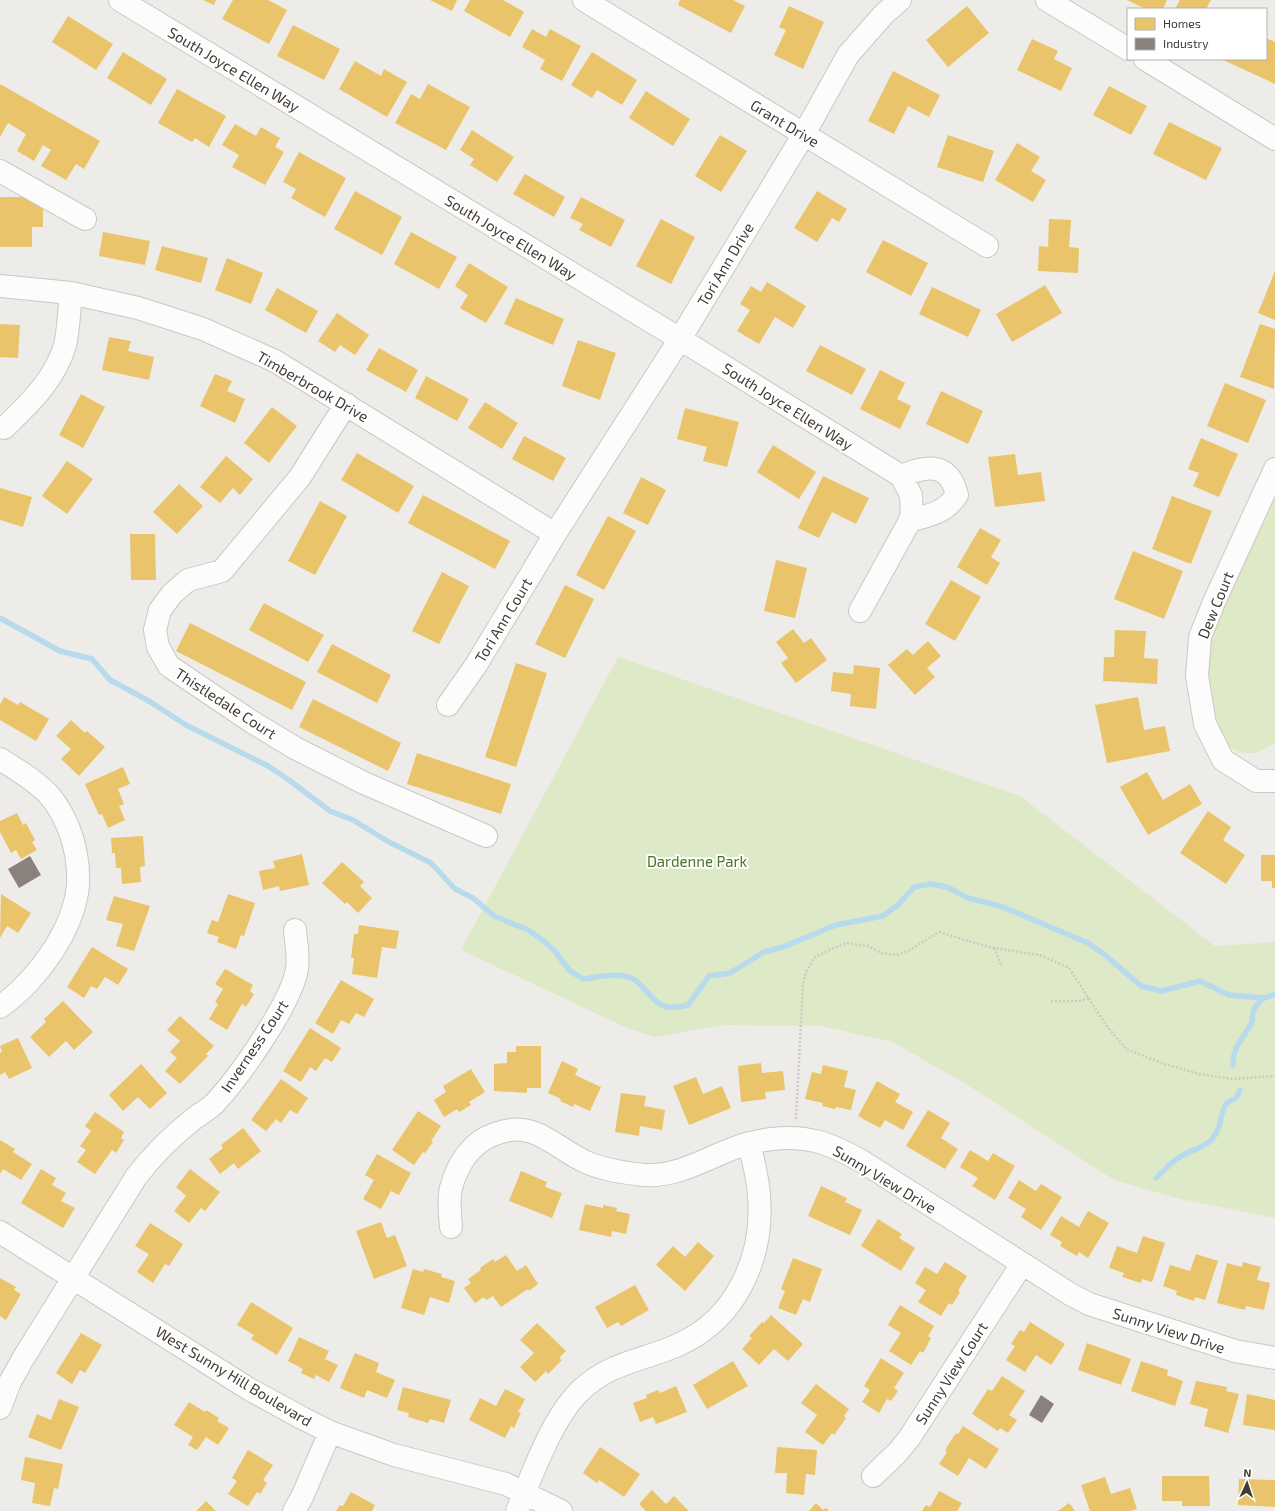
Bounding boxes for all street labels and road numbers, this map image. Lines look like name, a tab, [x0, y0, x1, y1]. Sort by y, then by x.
street label: South Joyce Ellen Way	[165, 23, 303, 115]
street label: Grant Drive	[747, 95, 823, 151]
street label: South Joyce Ellen Way	[442, 191, 580, 283]
street label: Tori Ann Drive	[693, 219, 757, 309]
street label: Timberbrook Drive	[254, 347, 372, 425]
street label: South Joyce Ellen Way	[719, 359, 857, 454]
street label: Dew Court	[1193, 569, 1237, 641]
street label: Tori Ann Court	[471, 574, 536, 666]
street label: Thistledale Court	[172, 664, 280, 743]
street label: Inverness Court	[217, 996, 292, 1096]
street label: Sunny View Drive	[830, 1141, 940, 1217]
street label: Sunny View Drive	[1111, 1303, 1227, 1357]
street label: Sunny View Court	[911, 1318, 991, 1428]
street label: West Sunny Hill Boulevard	[153, 1322, 315, 1430]

